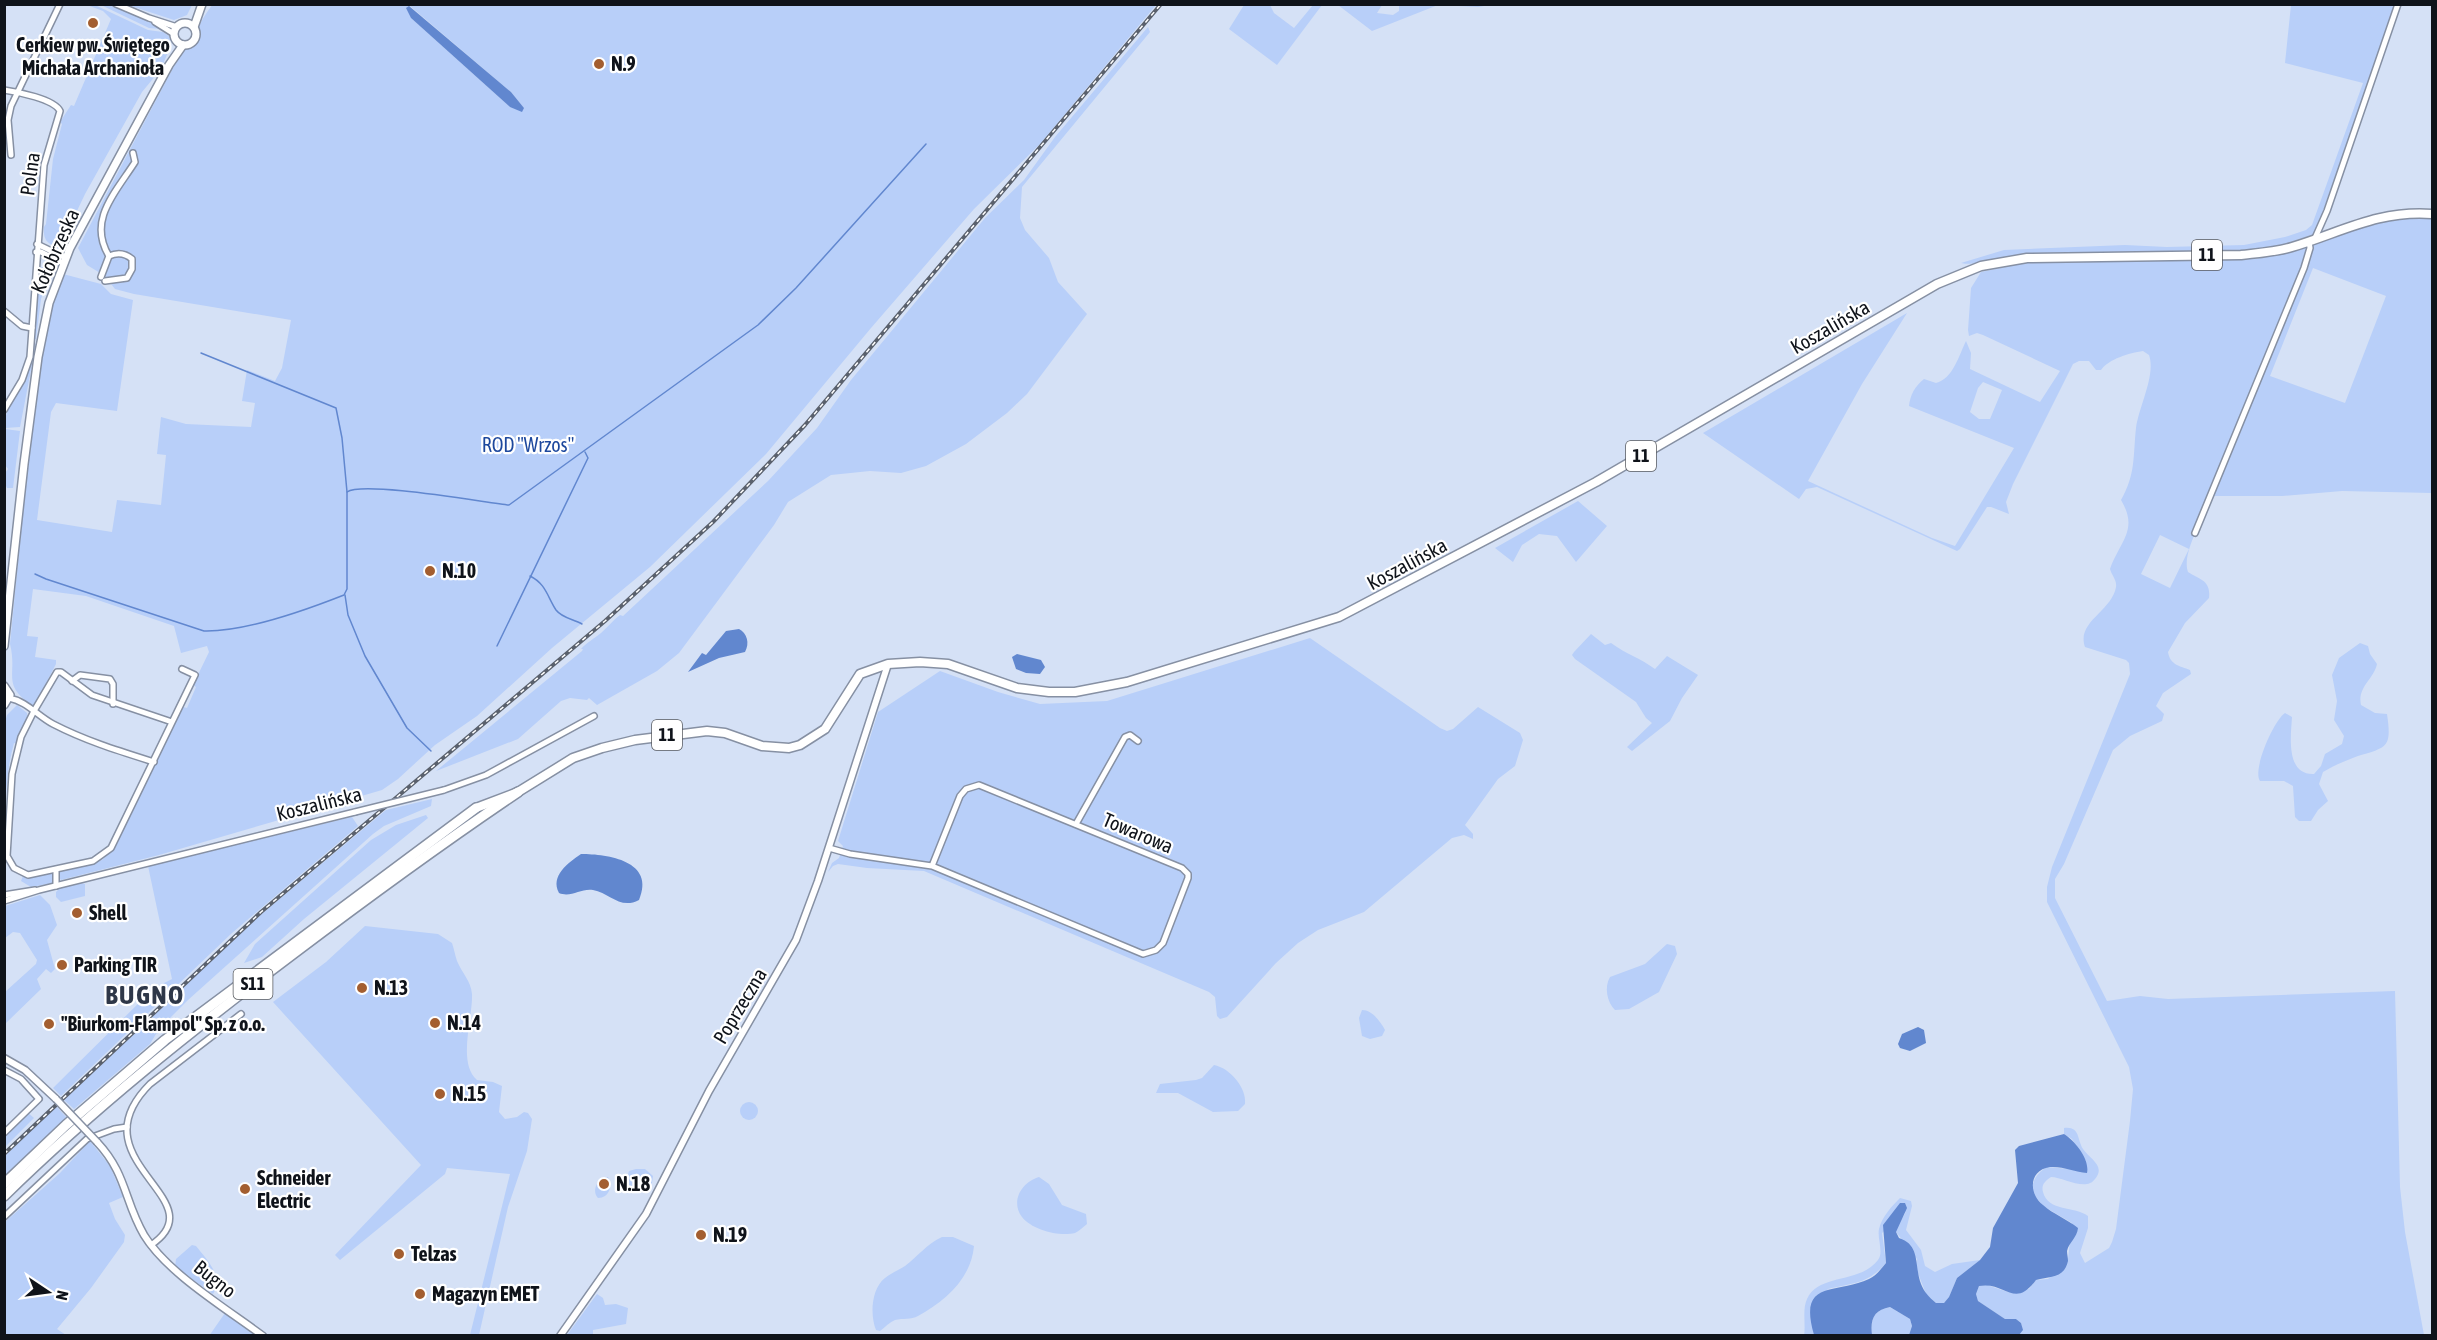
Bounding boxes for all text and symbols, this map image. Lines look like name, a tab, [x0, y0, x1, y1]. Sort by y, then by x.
marker: Cerkiew pw. Świętego Michała Archanioła	[86, 16, 100, 30]
place label: Cerkiew pw. Świętego Michała Archanioła	[16, 33, 170, 79]
place label: N.9	[611, 52, 636, 75]
marker: N.9	[592, 57, 606, 71]
street label: Polna	[15, 151, 44, 197]
street label: Kołobrzeska	[26, 205, 83, 297]
road number: 11	[2192, 240, 2222, 270]
street label: Koszalińska	[1786, 295, 1873, 358]
park label: ROD "Wrzos"	[482, 433, 574, 456]
road number: 11	[1626, 441, 1656, 471]
street label: Koszalińska	[1363, 533, 1451, 594]
place label: N.10	[442, 559, 476, 582]
marker: N.10	[423, 564, 437, 578]
road number: 11	[652, 720, 682, 750]
street label: Koszalińska	[274, 782, 364, 825]
street label: Towarowa	[1100, 808, 1177, 858]
place label: Shell	[89, 901, 127, 924]
marker: Shell	[70, 906, 84, 920]
place label: Parking TIR	[74, 953, 157, 976]
marker: Parking TIR	[55, 958, 69, 972]
street label: Poprzeczna	[708, 964, 771, 1048]
road number: S11	[234, 969, 272, 999]
place label: N.13	[374, 976, 408, 999]
district label: BUGNO	[105, 980, 185, 1010]
marker: N.13	[355, 981, 369, 995]
place label: N.14	[447, 1011, 481, 1034]
place label: "Biurkom-Flampol" Sp. z o.o.	[61, 1012, 265, 1035]
marker: N.14	[428, 1016, 442, 1030]
marker: "Biurkom-Flampol" Sp. z o.o.	[42, 1017, 56, 1031]
place label: N.15	[452, 1082, 486, 1105]
marker: N.15	[433, 1087, 447, 1101]
place label: Schneider Electric	[257, 1166, 331, 1212]
place label: N.18	[616, 1172, 651, 1195]
marker: N.18	[597, 1177, 611, 1191]
marker: Schneider Electric	[238, 1182, 252, 1196]
place label: N.19	[713, 1223, 747, 1246]
marker: N.19	[694, 1228, 708, 1242]
place label: Telzas	[411, 1242, 457, 1265]
marker: Telzas	[392, 1247, 406, 1261]
street label: Bugno	[190, 1255, 241, 1302]
north arrow	[18, 1262, 78, 1322]
place label: Magazyn EMET	[432, 1282, 540, 1305]
marker: Magazyn EMET	[413, 1287, 427, 1301]
text: N	[53, 1289, 72, 1302]

